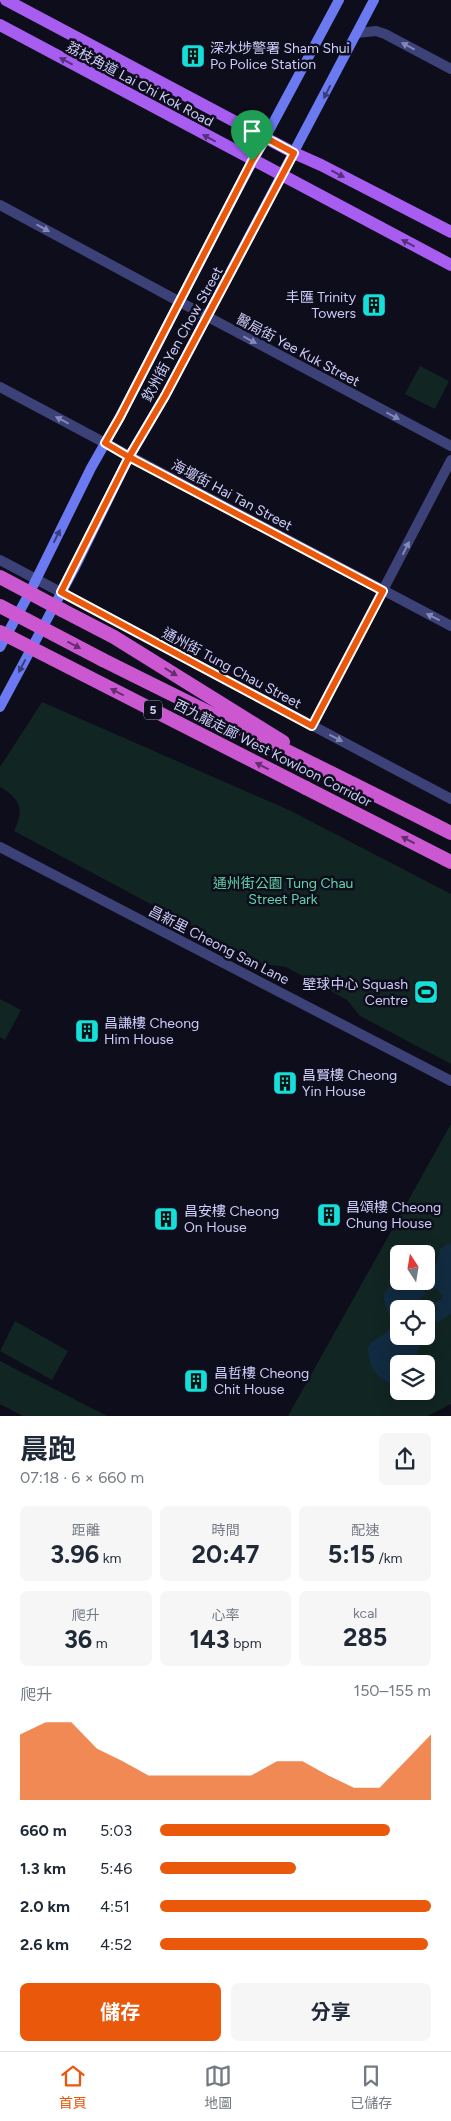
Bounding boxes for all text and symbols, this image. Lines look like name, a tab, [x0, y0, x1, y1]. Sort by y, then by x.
street label: 荔枝角道 Lai Chi Kok Road	[63, 38, 216, 130]
place label: 深水埗警署 Sham Shui Po Police Station	[210, 40, 350, 73]
one-way arrow	[401, 42, 415, 50]
building icon: 深水埗警署 Sham Shui Po Police Station	[180, 43, 206, 69]
one-way arrow	[59, 57, 74, 65]
one-way arrow	[323, 85, 331, 99]
pin	[231, 110, 273, 161]
icon: arrive	[238, 117, 266, 145]
one-way arrow	[202, 134, 217, 142]
one-way arrow	[331, 169, 345, 178]
one-way arrow	[36, 224, 50, 233]
one-way arrow	[401, 239, 415, 247]
street label: 欽州街 Yen Chow Street	[138, 264, 227, 405]
place label: 丰匯 Trinity Towers	[286, 289, 357, 322]
building icon: 丰匯 Trinity Towers	[361, 292, 387, 318]
street label: 醫局街 Yee Kuk Street	[233, 311, 362, 390]
one-way arrow	[242, 336, 257, 344]
one-way arrow	[386, 412, 401, 420]
one-way arrow	[55, 416, 69, 424]
street label: 海壇街 Hai Tan Street	[168, 456, 295, 534]
one-way arrow	[53, 529, 61, 543]
one-way arrow	[402, 541, 410, 555]
one-way arrow	[426, 613, 440, 621]
street label: 通州街 Tung Chau Street	[159, 624, 304, 712]
one-way arrow	[67, 641, 82, 649]
one-way arrow	[18, 659, 26, 673]
one-way arrow	[164, 667, 177, 677]
one-way arrow	[110, 688, 125, 696]
street label: 西九龍走廊 West Kowloon Corridor	[171, 696, 375, 811]
road number: 5	[144, 700, 162, 720]
one-way arrow	[329, 734, 343, 742]
one-way arrow	[255, 762, 269, 770]
one-way arrow	[400, 836, 415, 844]
park label: 通州街公園 Tung Chau Street Park	[213, 875, 353, 908]
street label: 昌新里 Cheong San Lane	[146, 903, 292, 988]
place label: 壁球中心 Squash Centre	[303, 976, 408, 1009]
sports icon: 壁球中心 Squash Centre	[413, 979, 439, 1005]
place label: 昌謙樓 Cheong Him House	[104, 1015, 199, 1048]
building icon: 昌謙樓 Cheong Him House	[74, 1018, 100, 1044]
place label: 昌賢樓 Cheong Yin House	[302, 1067, 397, 1100]
building icon: 昌賢樓 Cheong Yin House	[272, 1070, 298, 1096]
place label: 昌頌樓 Cheong Chung House	[346, 1199, 441, 1232]
building icon: 昌頌樓 Cheong Chung House	[316, 1202, 342, 1228]
place label: 昌安樓 Cheong On House	[184, 1203, 279, 1236]
building icon: 昌安樓 Cheong On House	[153, 1206, 179, 1232]
north arrow	[390, 1245, 435, 1290]
map controls	[390, 1245, 435, 1400]
button: locate	[390, 1300, 435, 1345]
button: layers	[390, 1355, 435, 1400]
place label: 昌哲樓 Cheong Chit House	[214, 1365, 309, 1398]
building icon: 昌哲樓 Cheong Chit House	[183, 1368, 209, 1394]
text: 晨跑	[20, 1432, 76, 1466]
button: share	[379, 1433, 431, 1485]
text: 07:18 · 6 × 660 m	[20, 1468, 144, 1487]
text: 距離	[72, 1522, 100, 1539]
text: 時間	[211, 1522, 239, 1539]
text: 配速	[351, 1522, 379, 1539]
text: 3.96	[50, 1539, 99, 1569]
text: 20:47	[192, 1539, 259, 1569]
text: 5:15	[328, 1539, 375, 1569]
text: km	[99, 1550, 121, 1567]
text: /km	[375, 1550, 403, 1567]
text: kcal	[353, 1605, 377, 1622]
text: 爬升	[72, 1607, 100, 1624]
text: 心率	[211, 1607, 239, 1624]
text: 285	[343, 1622, 387, 1652]
text: 36	[64, 1624, 92, 1654]
text: 143	[189, 1624, 230, 1654]
text: m	[92, 1635, 108, 1652]
text: bpm	[230, 1635, 262, 1652]
text: 150–155 m	[354, 1681, 431, 1700]
text: 爬升	[20, 1685, 52, 1704]
text: 660 m	[20, 1821, 67, 1840]
text: 5:03	[100, 1821, 132, 1840]
text: 1.3 km	[20, 1859, 66, 1878]
text: 5:46	[100, 1859, 132, 1878]
text: 2.0 km	[20, 1897, 70, 1916]
text: 4:51	[100, 1897, 130, 1916]
text: 2.6 km	[20, 1935, 69, 1954]
text: 4:52	[100, 1935, 132, 1954]
button: 儲存	[20, 1983, 221, 2041]
button: 分享	[231, 1983, 431, 2041]
tab: 首頁	[59, 2062, 87, 2112]
tab: 地圖	[204, 2062, 232, 2112]
tab: 已儲存	[350, 2062, 392, 2112]

